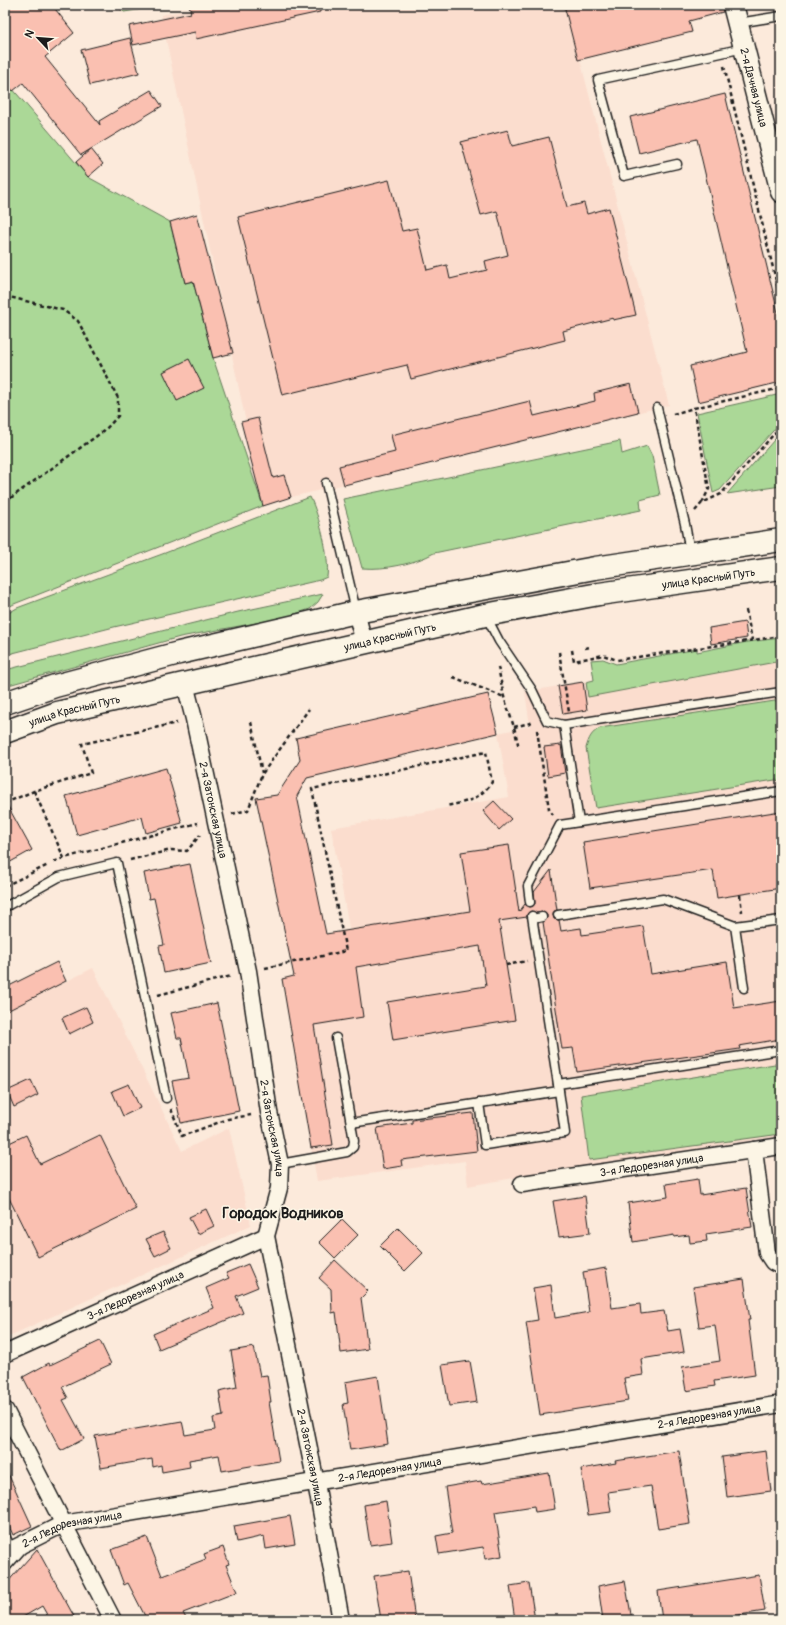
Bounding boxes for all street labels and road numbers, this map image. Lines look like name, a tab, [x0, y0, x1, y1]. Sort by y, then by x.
street label: 2-я Дачная улица	[737, 46, 770, 128]
street label: улица Красный Путь	[660, 566, 756, 592]
street label: улица Красный Путь	[342, 620, 438, 654]
street label: улица Красный Путь	[26, 693, 122, 730]
street label: 2-я Затонская улица	[196, 760, 230, 859]
street label: 2-я Затонская улица	[257, 1079, 286, 1177]
street label: 3-я Ледорезная улица	[599, 1151, 704, 1179]
street label: 3-я Ледорезная улица	[85, 1268, 186, 1323]
street label: 2-я Ледорезная улица	[657, 1401, 762, 1432]
street label: 2-я Затонская улица	[294, 1408, 326, 1507]
street label: 2-я Ледорезная улица	[337, 1455, 442, 1485]
street label: 2-я Ледорезная улица	[20, 1508, 123, 1550]

